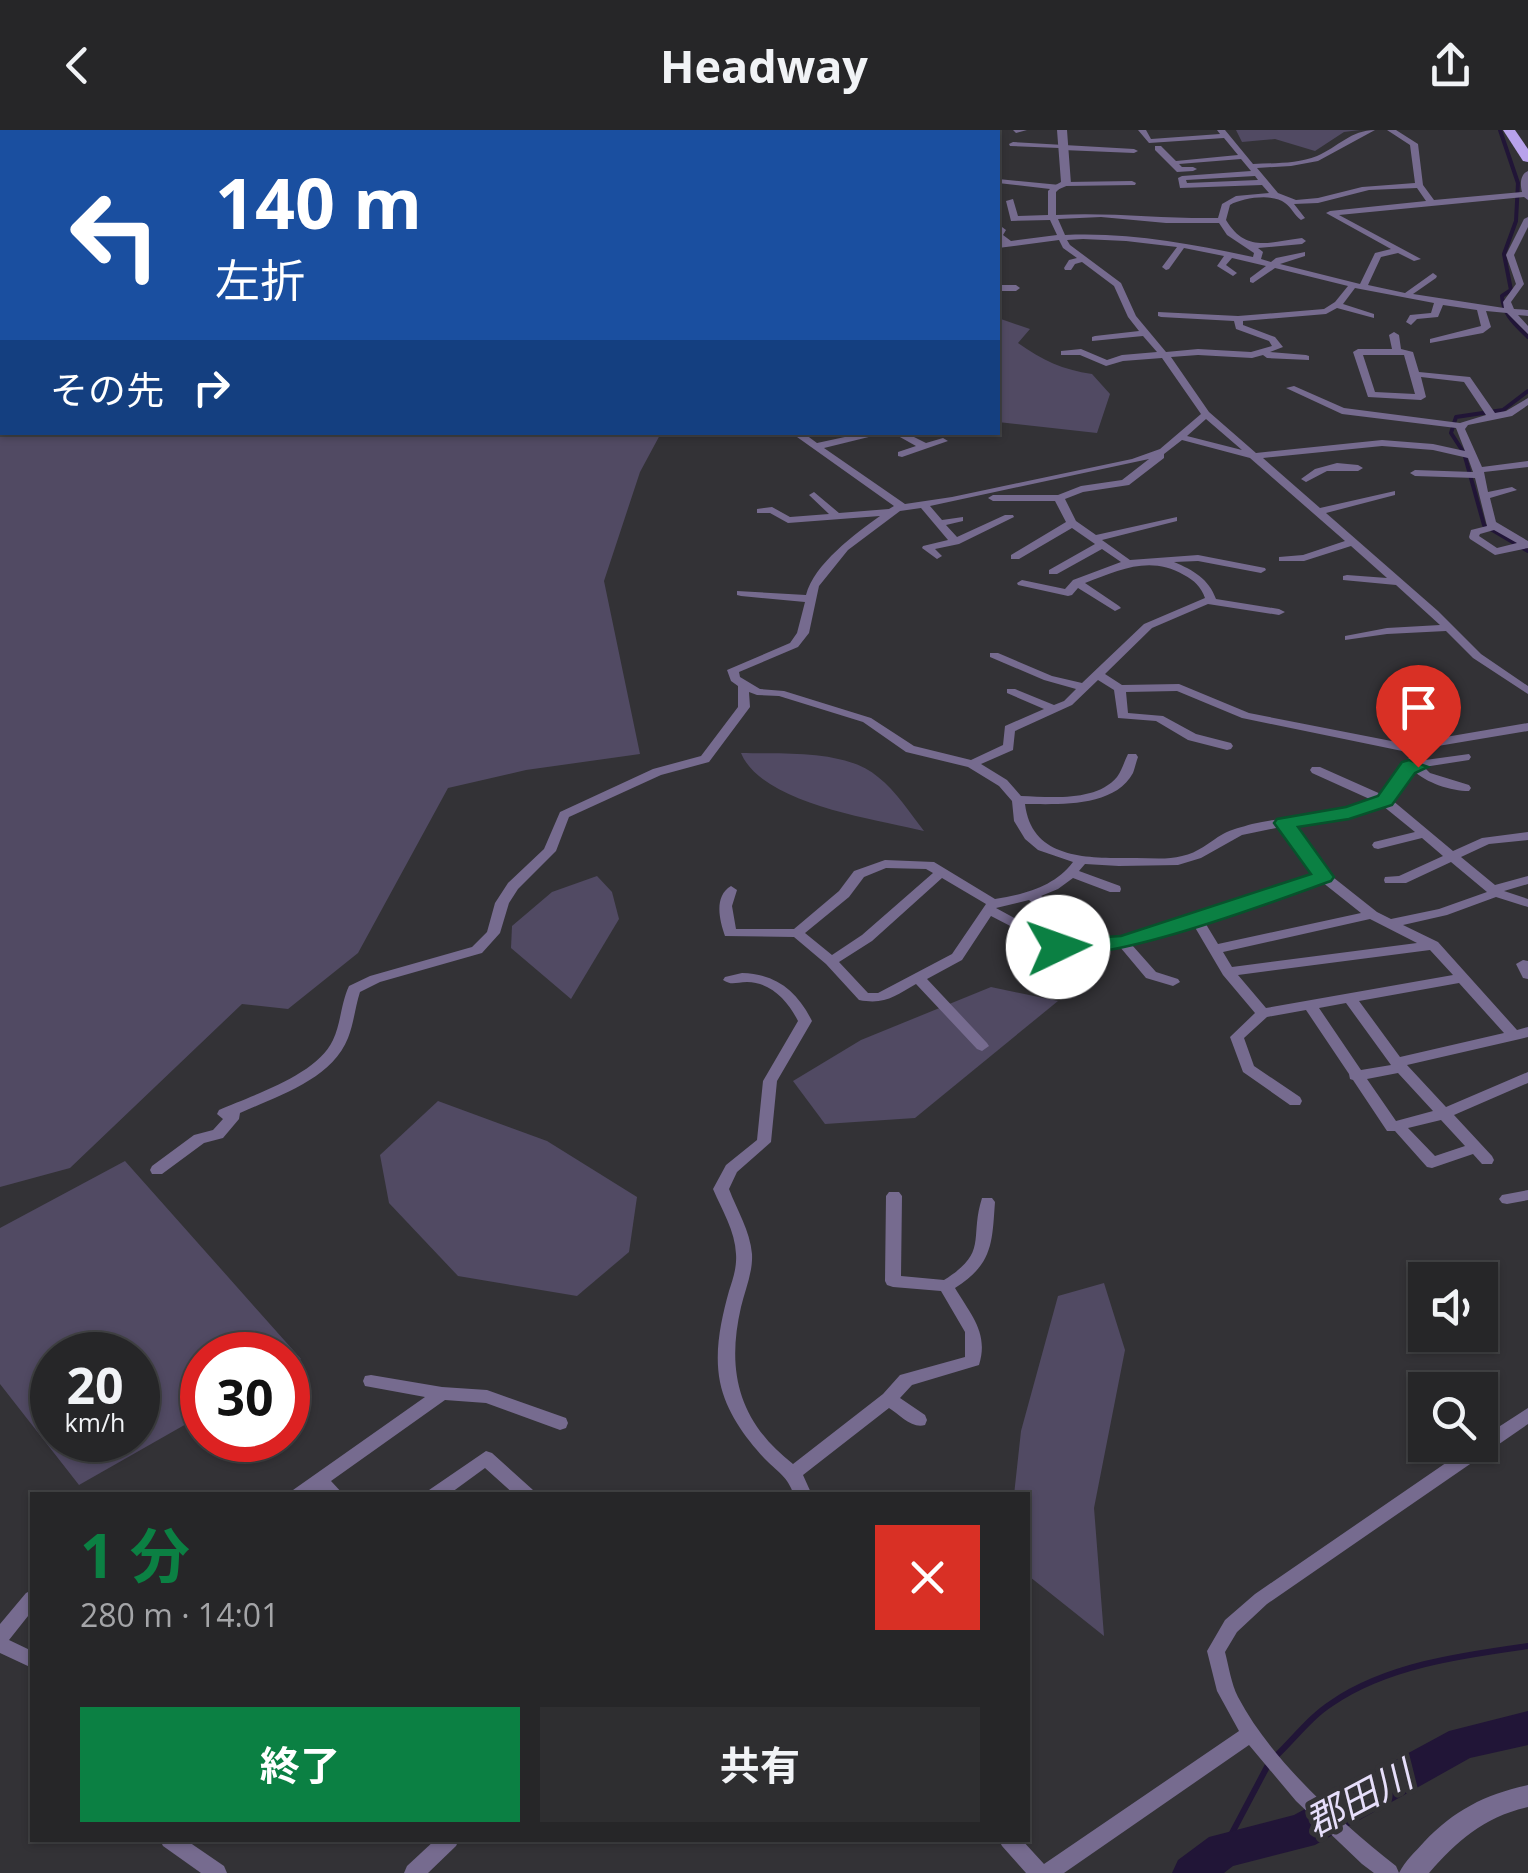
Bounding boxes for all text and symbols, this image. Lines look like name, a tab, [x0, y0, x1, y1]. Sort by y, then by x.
text: Headway	[660, 35, 868, 96]
icon: back	[50, 38, 105, 93]
icon: share	[1423, 38, 1478, 93]
text: 140 m	[215, 154, 422, 250]
icon: left	[50, 170, 180, 300]
text: 左折	[215, 249, 305, 310]
icon: right	[184, 360, 239, 415]
text: その先	[50, 363, 164, 415]
pin	[1376, 665, 1461, 768]
icon: arrive	[1391, 680, 1446, 735]
position arrow	[1006, 895, 1110, 999]
map controls	[1408, 1262, 1498, 1462]
button: sound	[1408, 1262, 1498, 1352]
speed limit sign: 30	[180, 1332, 310, 1462]
text: 20	[66, 1351, 124, 1419]
button: search	[1408, 1372, 1498, 1462]
text: km/h	[65, 1405, 125, 1439]
text: 1 分	[80, 1514, 190, 1596]
button: close	[875, 1525, 980, 1630]
text: 280 m · 14:01	[80, 1593, 279, 1636]
button: 終了	[80, 1707, 520, 1822]
button: 共有	[540, 1707, 980, 1822]
water label: 郡田川	[1296, 1746, 1424, 1847]

